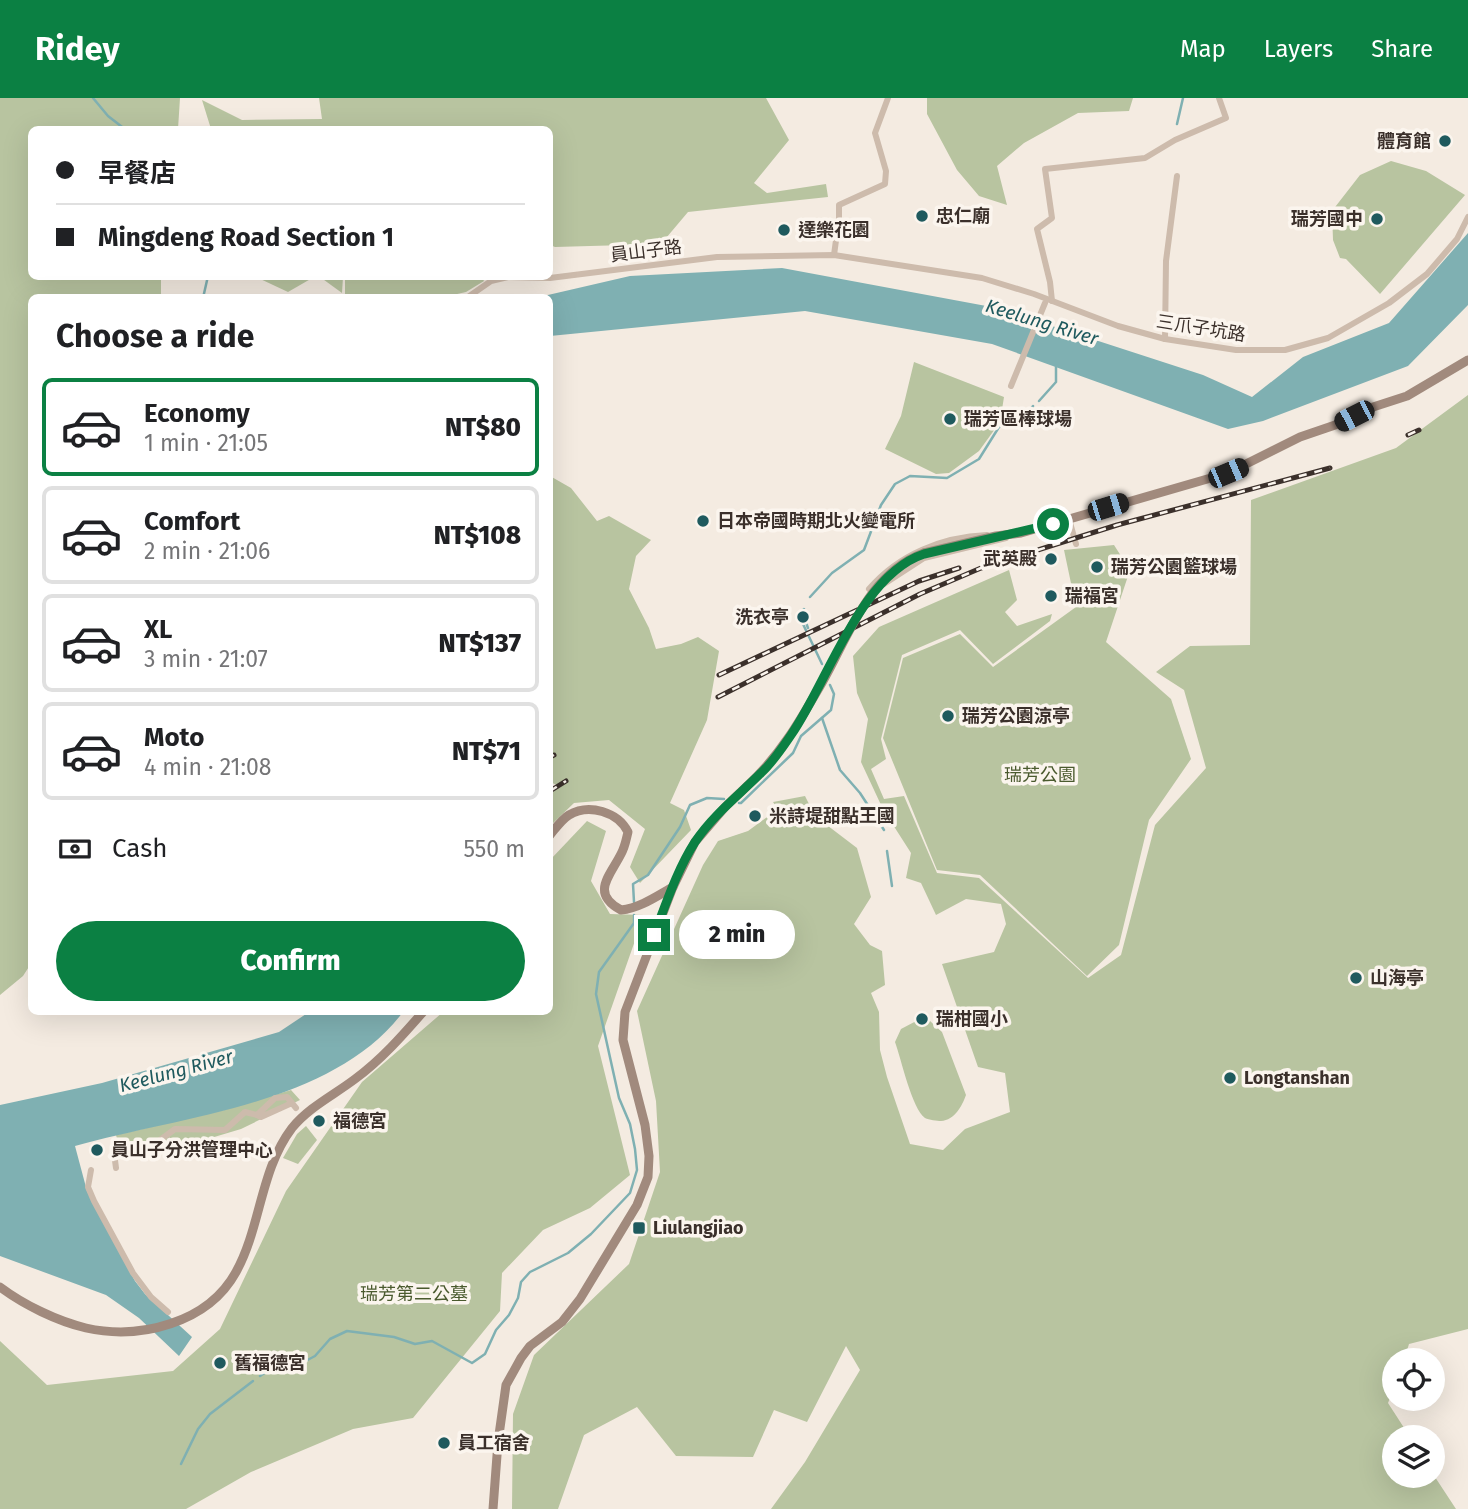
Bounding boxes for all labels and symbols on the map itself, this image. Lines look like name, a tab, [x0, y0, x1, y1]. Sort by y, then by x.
place label: 體育館	[1377, 130, 1431, 152]
marker: 體育館	[1437, 133, 1453, 149]
place label: 忠仁廟	[936, 205, 990, 227]
marker: 忠仁廟	[914, 208, 930, 224]
place label: 瑞芳國中	[1291, 208, 1363, 230]
marker: 瑞芳國中	[1369, 211, 1385, 227]
place label: 達樂花園	[798, 219, 870, 241]
marker: 達樂花園	[776, 222, 792, 238]
street label: 員山子路	[609, 236, 683, 266]
water label: Keelung River	[983, 294, 1102, 350]
street label: 三爪子坑路	[1155, 310, 1247, 346]
car	[1331, 397, 1378, 435]
place label: 瑞芳區棒球場	[964, 408, 1072, 430]
marker: 瑞芳區棒球場	[942, 411, 958, 427]
car	[1205, 455, 1252, 491]
car	[1085, 491, 1132, 523]
route start	[1037, 508, 1069, 540]
place label: 日本帝國時期北火變電所	[717, 510, 915, 532]
marker: 日本帝國時期北火變電所	[695, 513, 711, 529]
place label: 武英殿	[983, 548, 1037, 570]
marker: 武英殿	[1043, 551, 1059, 567]
place label: 瑞芳公園籃球場	[1111, 556, 1237, 578]
marker: 瑞芳公園籃球場	[1089, 559, 1105, 575]
place label: 瑞福宮	[1065, 585, 1119, 607]
marker: 瑞福宮	[1043, 588, 1059, 604]
place label: 洗衣亭	[735, 606, 789, 628]
marker: 洗衣亭	[795, 609, 811, 625]
place label: 瑞芳公園涼亭	[962, 705, 1070, 727]
marker: 瑞芳公園涼亭	[940, 708, 956, 724]
park label: 瑞芳公園	[1004, 764, 1076, 786]
place label: 米詩堤甜點王國	[769, 805, 895, 827]
marker: 米詩堤甜點王國	[747, 808, 763, 824]
callout: 2 min	[678, 910, 794, 960]
route end	[638, 919, 670, 951]
place label: 山海亭	[1370, 967, 1424, 989]
marker: 山海亭	[1348, 970, 1364, 986]
place label: 瑞柑國小	[936, 1008, 1008, 1030]
marker: 瑞柑國小	[914, 1011, 930, 1027]
water label: Keelung River	[117, 1045, 236, 1097]
place label: Longtanshan	[1244, 1067, 1350, 1089]
marker: Longtanshan	[1222, 1070, 1238, 1086]
place label: 福德宮	[333, 1110, 387, 1132]
marker: 福德宮	[311, 1113, 327, 1129]
place label: 員山子分洪管理中心	[111, 1139, 273, 1161]
marker: 員山子分洪管理中心	[89, 1142, 105, 1158]
place label: Liulangjiao	[653, 1217, 744, 1239]
marker: Liulangjiao	[631, 1220, 647, 1236]
park label: 瑞芳第二公墓	[360, 1283, 468, 1305]
place label: 舊福德宮	[234, 1352, 306, 1374]
marker: 舊福德宮	[212, 1355, 228, 1371]
place label: 員工宿舍	[458, 1432, 530, 1454]
marker: 員工宿舍	[436, 1435, 452, 1451]

